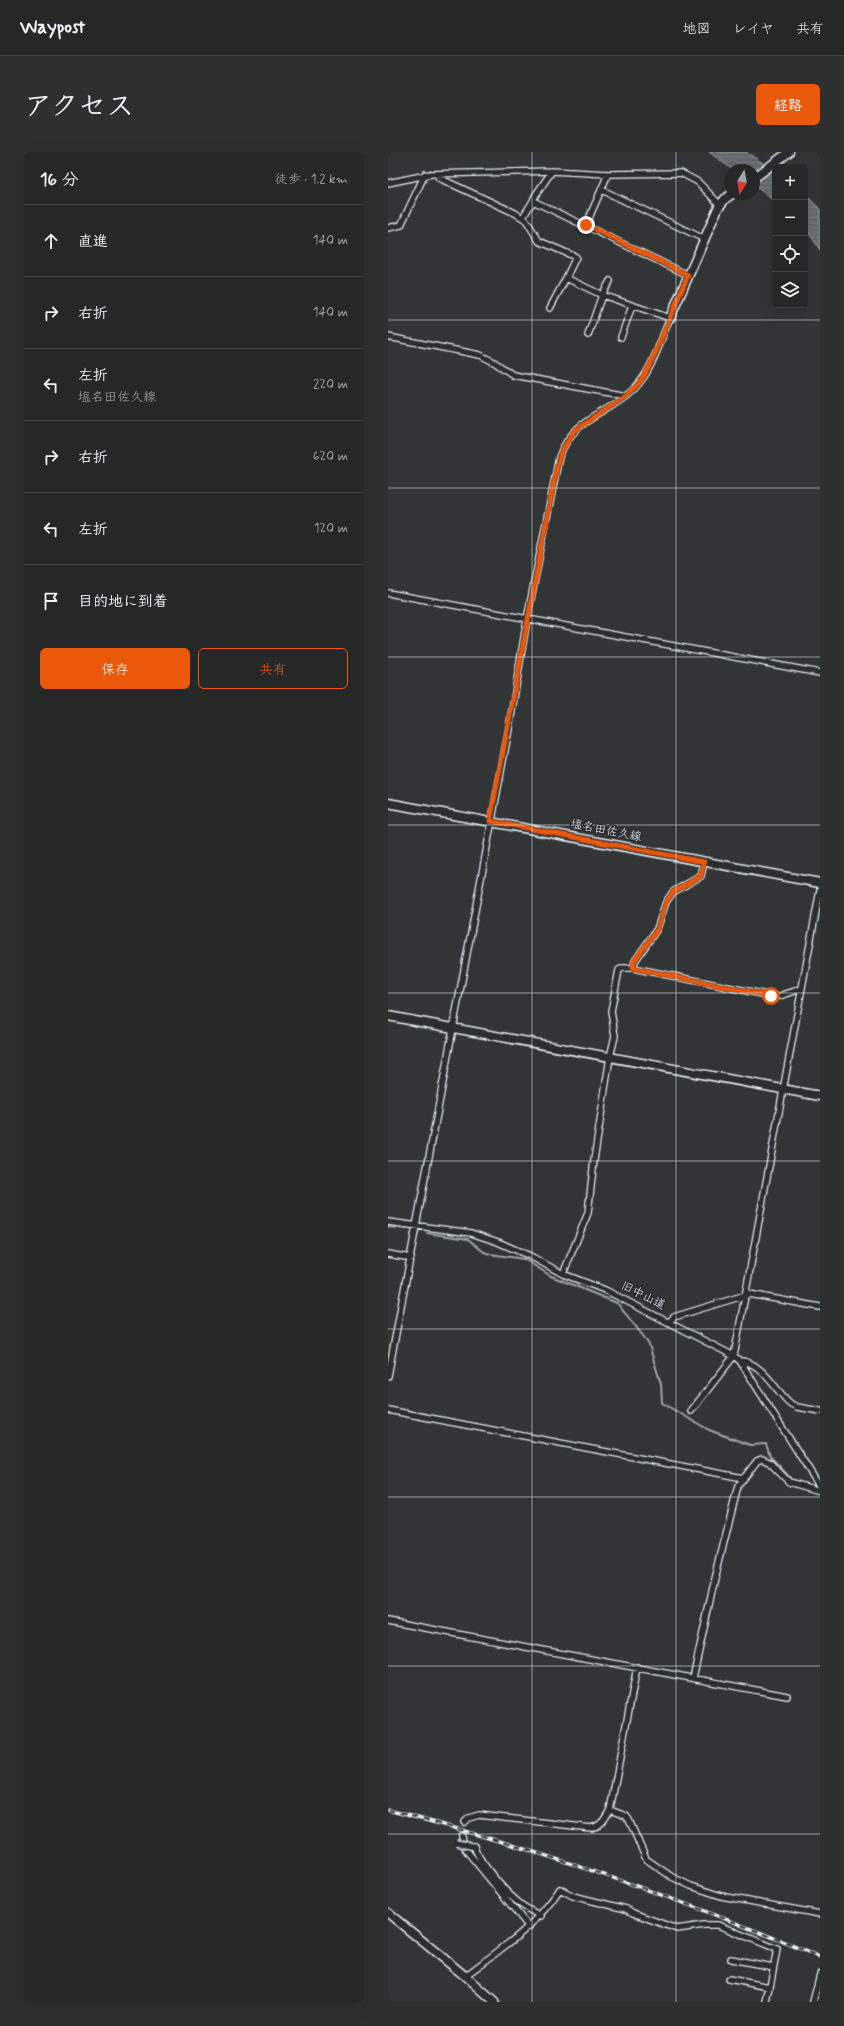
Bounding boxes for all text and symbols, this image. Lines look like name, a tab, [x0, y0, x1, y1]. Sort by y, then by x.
text: Waypost	[20, 15, 85, 40]
text: 地図	[683, 20, 711, 38]
text: レイヤ	[733, 20, 774, 38]
text: 共有	[796, 20, 824, 38]
button: 経路	[756, 84, 820, 125]
text: アクセス	[24, 89, 134, 126]
north arrow	[724, 164, 760, 200]
map controls	[772, 164, 808, 308]
button: +	[772, 164, 808, 200]
text: 16 分	[40, 169, 79, 191]
text: 徒歩 · 1.2 km	[275, 171, 348, 188]
button: −	[772, 200, 808, 236]
route end	[577, 216, 595, 234]
icon: ahead	[40, 230, 62, 252]
text: 直進	[78, 232, 108, 252]
text: 140 m	[313, 232, 348, 249]
button: locate	[772, 236, 808, 272]
button: layers	[772, 272, 808, 308]
icon: right	[40, 302, 62, 324]
text: 右折	[78, 304, 108, 324]
text: 140 m	[313, 304, 348, 321]
text: 左折	[78, 366, 108, 386]
icon: left	[40, 374, 62, 396]
text: 220 m	[313, 376, 348, 393]
text: 塩名田佐久線	[78, 389, 156, 406]
icon: right	[40, 446, 62, 468]
text: 右折	[78, 448, 108, 468]
text: 620 m	[313, 448, 348, 465]
icon: left	[40, 518, 62, 540]
text: 左折	[78, 520, 108, 540]
text: 120 m	[314, 520, 348, 537]
icon: arrive	[40, 590, 62, 612]
text: 目的地に到着	[78, 592, 168, 612]
button: 保存	[40, 648, 190, 689]
button: 共有	[198, 648, 348, 689]
street label: 塩名田佐久線	[569, 816, 643, 846]
route start	[762, 987, 780, 1005]
street label: 旧中山道	[618, 1278, 668, 1314]

